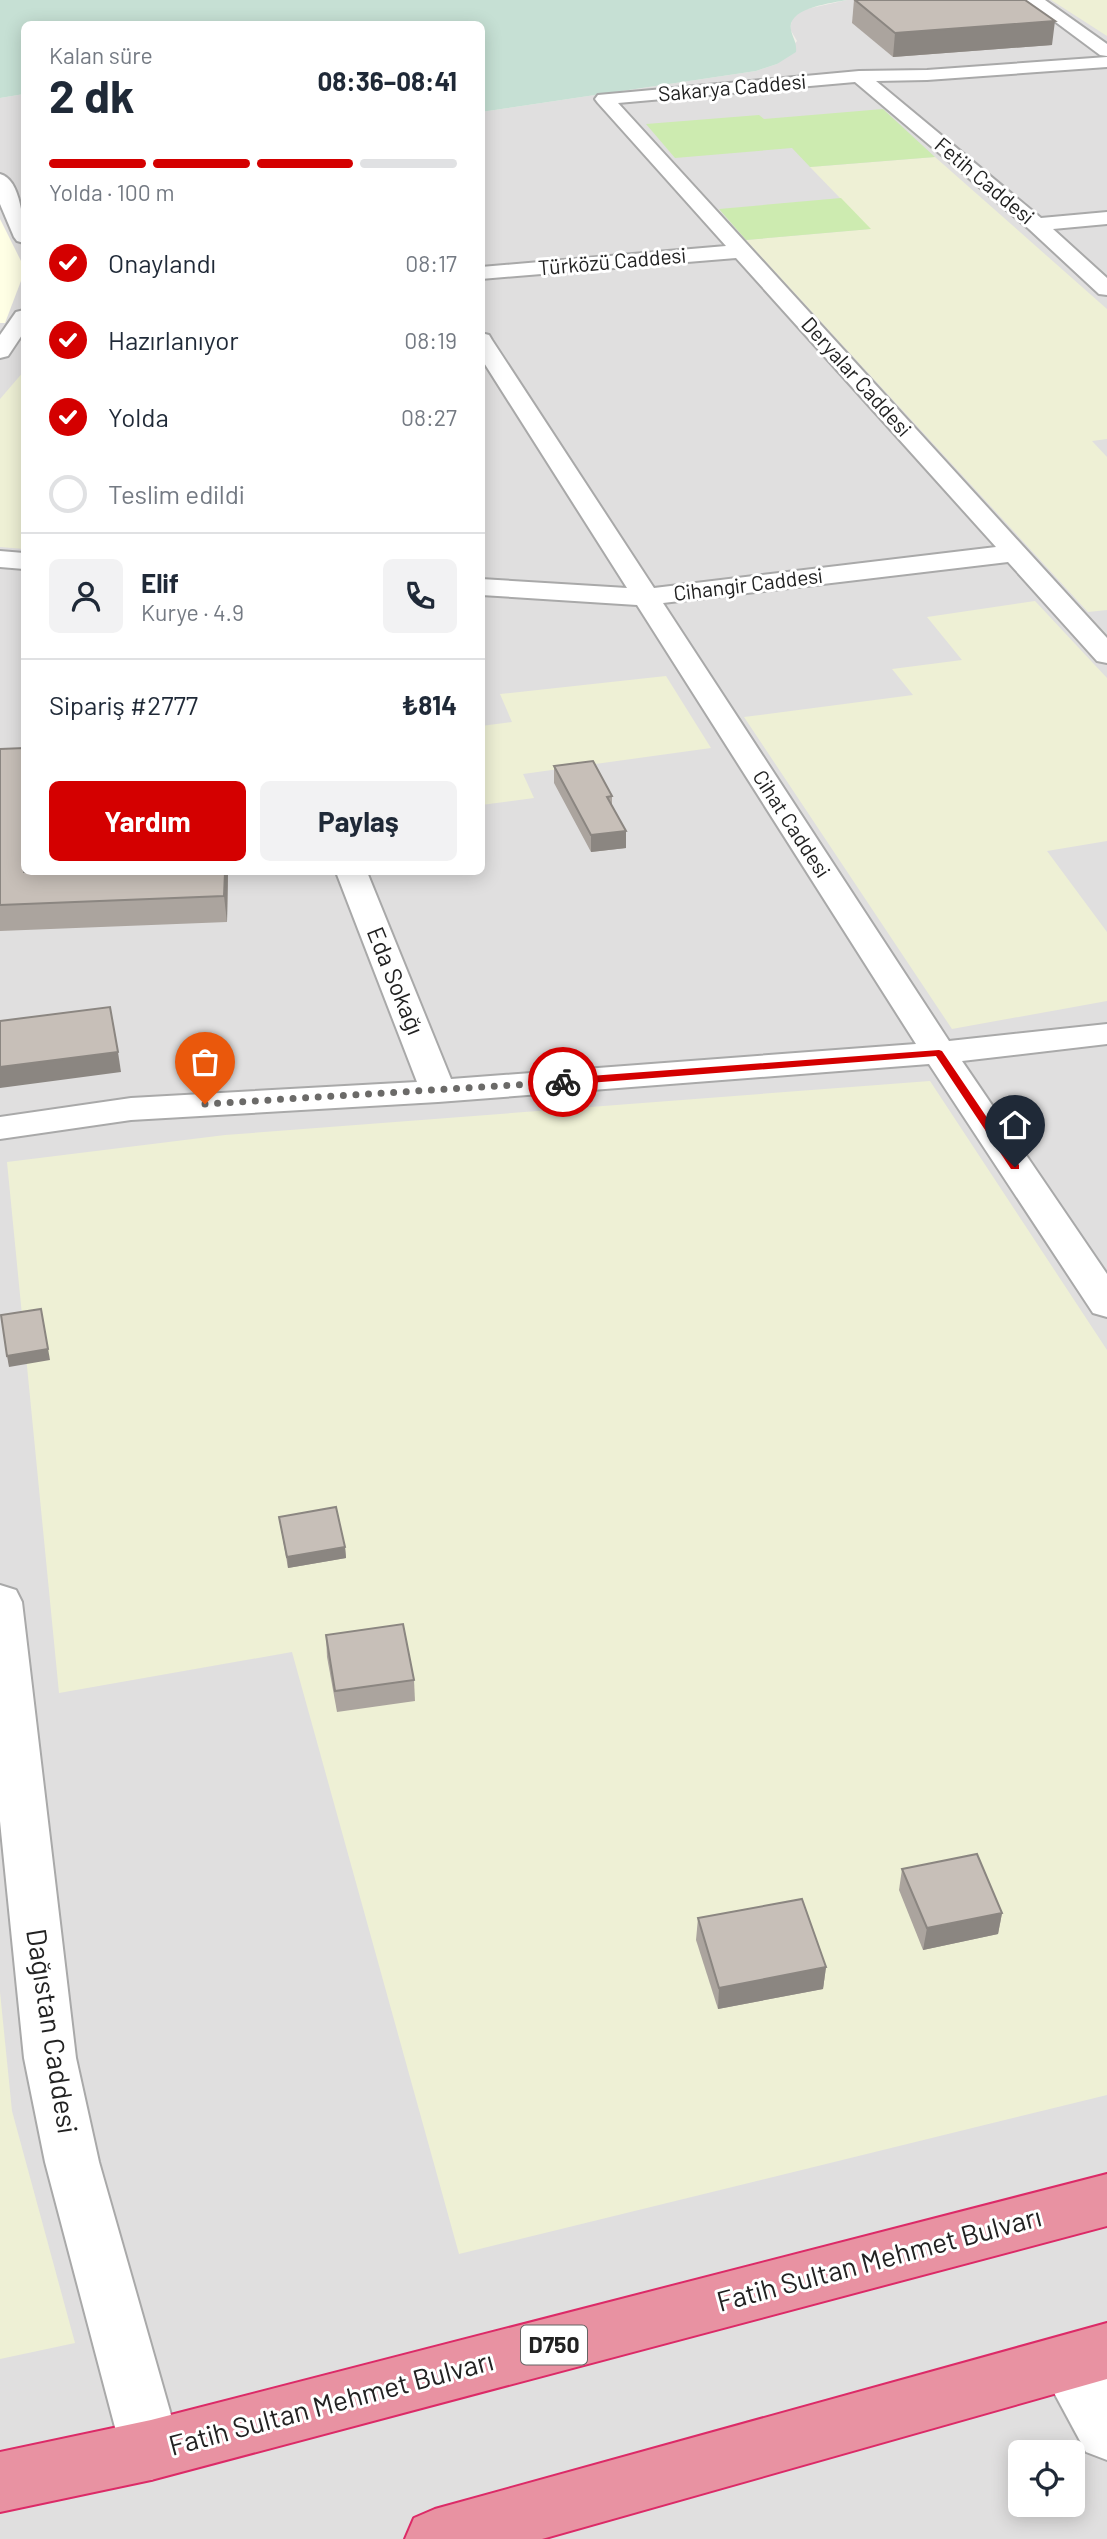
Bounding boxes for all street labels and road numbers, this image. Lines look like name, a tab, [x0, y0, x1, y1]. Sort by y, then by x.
street label: Sakarya Caddesi	[657, 68, 807, 105]
street label: Fetih Caddesi	[930, 131, 1040, 229]
street label: Türközü Caddesi	[537, 242, 687, 279]
street label: Deryalar Caddesi	[797, 311, 917, 441]
street label: Cihangir Caddesi	[672, 562, 824, 605]
street label: Cihat Caddesi	[748, 765, 836, 882]
street label: Eda Sokağı	[362, 922, 431, 1039]
street label: Dağıstan Caddesi	[20, 1926, 86, 2136]
street label: Fatih Sultan Mehmet Bulvarı	[713, 2198, 1045, 2318]
road number: D750	[521, 2326, 587, 2364]
street label: Fatih Sultan Mehmet Bulvarı	[165, 2342, 497, 2462]

